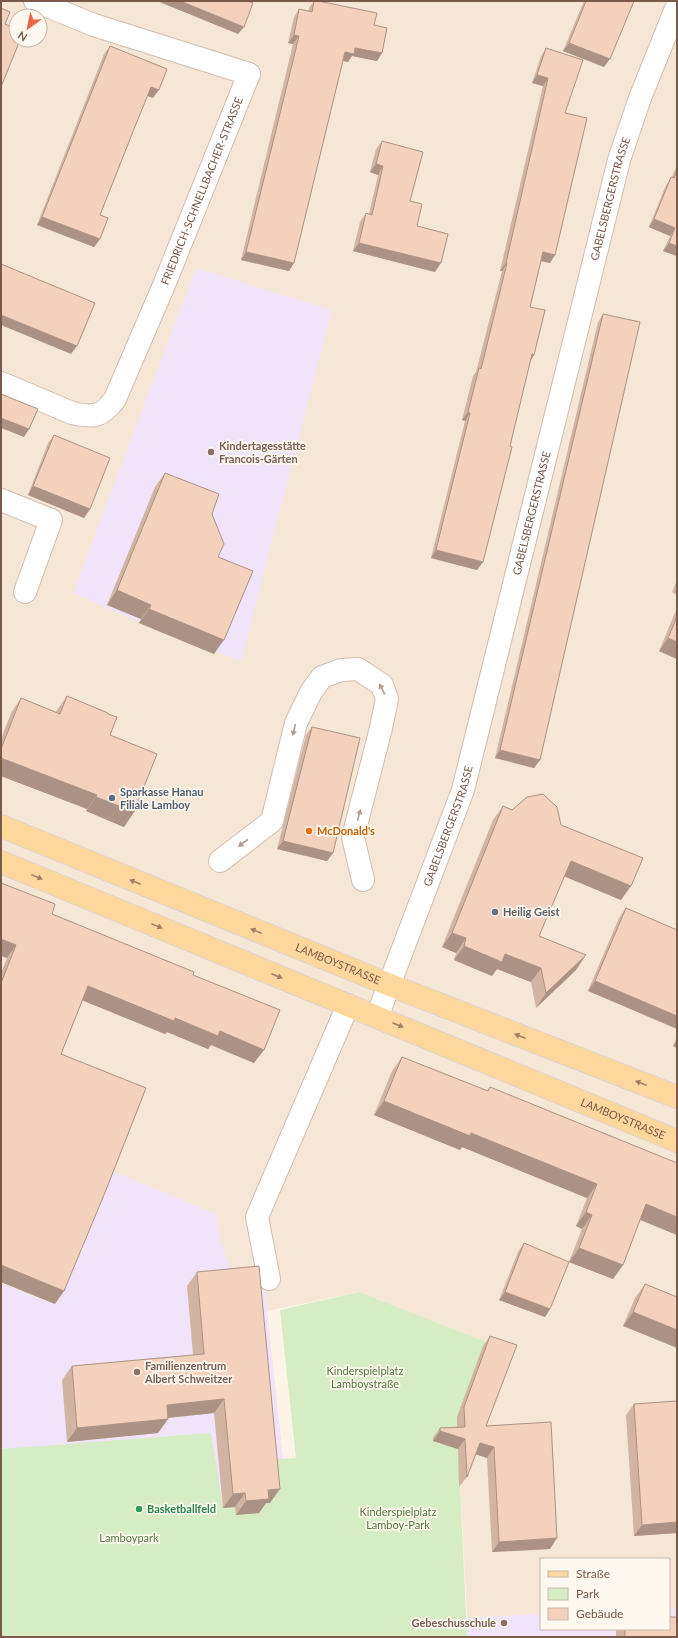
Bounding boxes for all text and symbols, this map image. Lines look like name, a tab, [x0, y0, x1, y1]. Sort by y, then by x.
north arrow	[8, 8, 48, 48]
text: N	[15, 29, 29, 45]
street label: FRIEDRICH-SCHNELLBACHER-STRASSE	[158, 95, 245, 286]
street label: GABELSBERGERSTRASSE	[587, 135, 632, 262]
place label: Kindertagesstätte Francois-Gärten	[219, 439, 306, 465]
marker: Kindertagesstätte Francois-Gärten	[206, 447, 216, 457]
street label: GABELSBERGERSTRASSE	[509, 450, 553, 576]
one-way arrow	[379, 683, 386, 695]
one-way arrow	[290, 724, 296, 736]
street label: GABELSBERGERSTRASSE	[420, 764, 475, 888]
place label: Sparkasse Hanau Filiale Lamboy	[120, 785, 203, 811]
marker: Sparkasse Hanau Filiale Lamboy	[107, 793, 117, 803]
one-way arrow	[356, 808, 362, 821]
place label: McDonald's	[317, 824, 375, 837]
marker: McDonald's	[304, 826, 314, 836]
one-way arrow	[238, 839, 249, 848]
one-way arrow	[32, 874, 44, 880]
one-way arrow	[130, 879, 141, 885]
place label: Heilig Geist	[503, 905, 560, 918]
marker: Heilig Geist	[490, 907, 500, 917]
one-way arrow	[152, 923, 163, 929]
one-way arrow	[250, 928, 261, 934]
street label: LAMBOYSTRASSE	[294, 940, 383, 986]
one-way arrow	[272, 973, 283, 979]
one-way arrow	[392, 1022, 403, 1028]
one-way arrow	[513, 1032, 525, 1038]
one-way arrow	[634, 1080, 646, 1086]
street label: LAMBOYSTRASSE	[579, 1095, 668, 1142]
place label: Familienzentrum Albert Schweitzer	[144, 1359, 233, 1385]
park label: Kinderspielplatz Lamboystraße	[326, 1364, 404, 1390]
marker: Familienzentrum Albert Schweitzer	[132, 1367, 142, 1377]
place label: Basketballfeld	[147, 1502, 216, 1515]
marker: Basketballfeld	[134, 1504, 144, 1514]
park label: Kinderspielplatz Lamboy-Park	[359, 1505, 437, 1531]
park label: Lamboypark	[99, 1531, 159, 1544]
legend	[540, 1558, 670, 1630]
text: Straße	[576, 1566, 610, 1581]
text: Park	[576, 1586, 600, 1601]
text: Gebäude	[576, 1606, 623, 1621]
place label: Gebeschusschule	[412, 1616, 496, 1629]
marker: Gebeschusschule	[499, 1618, 509, 1628]

